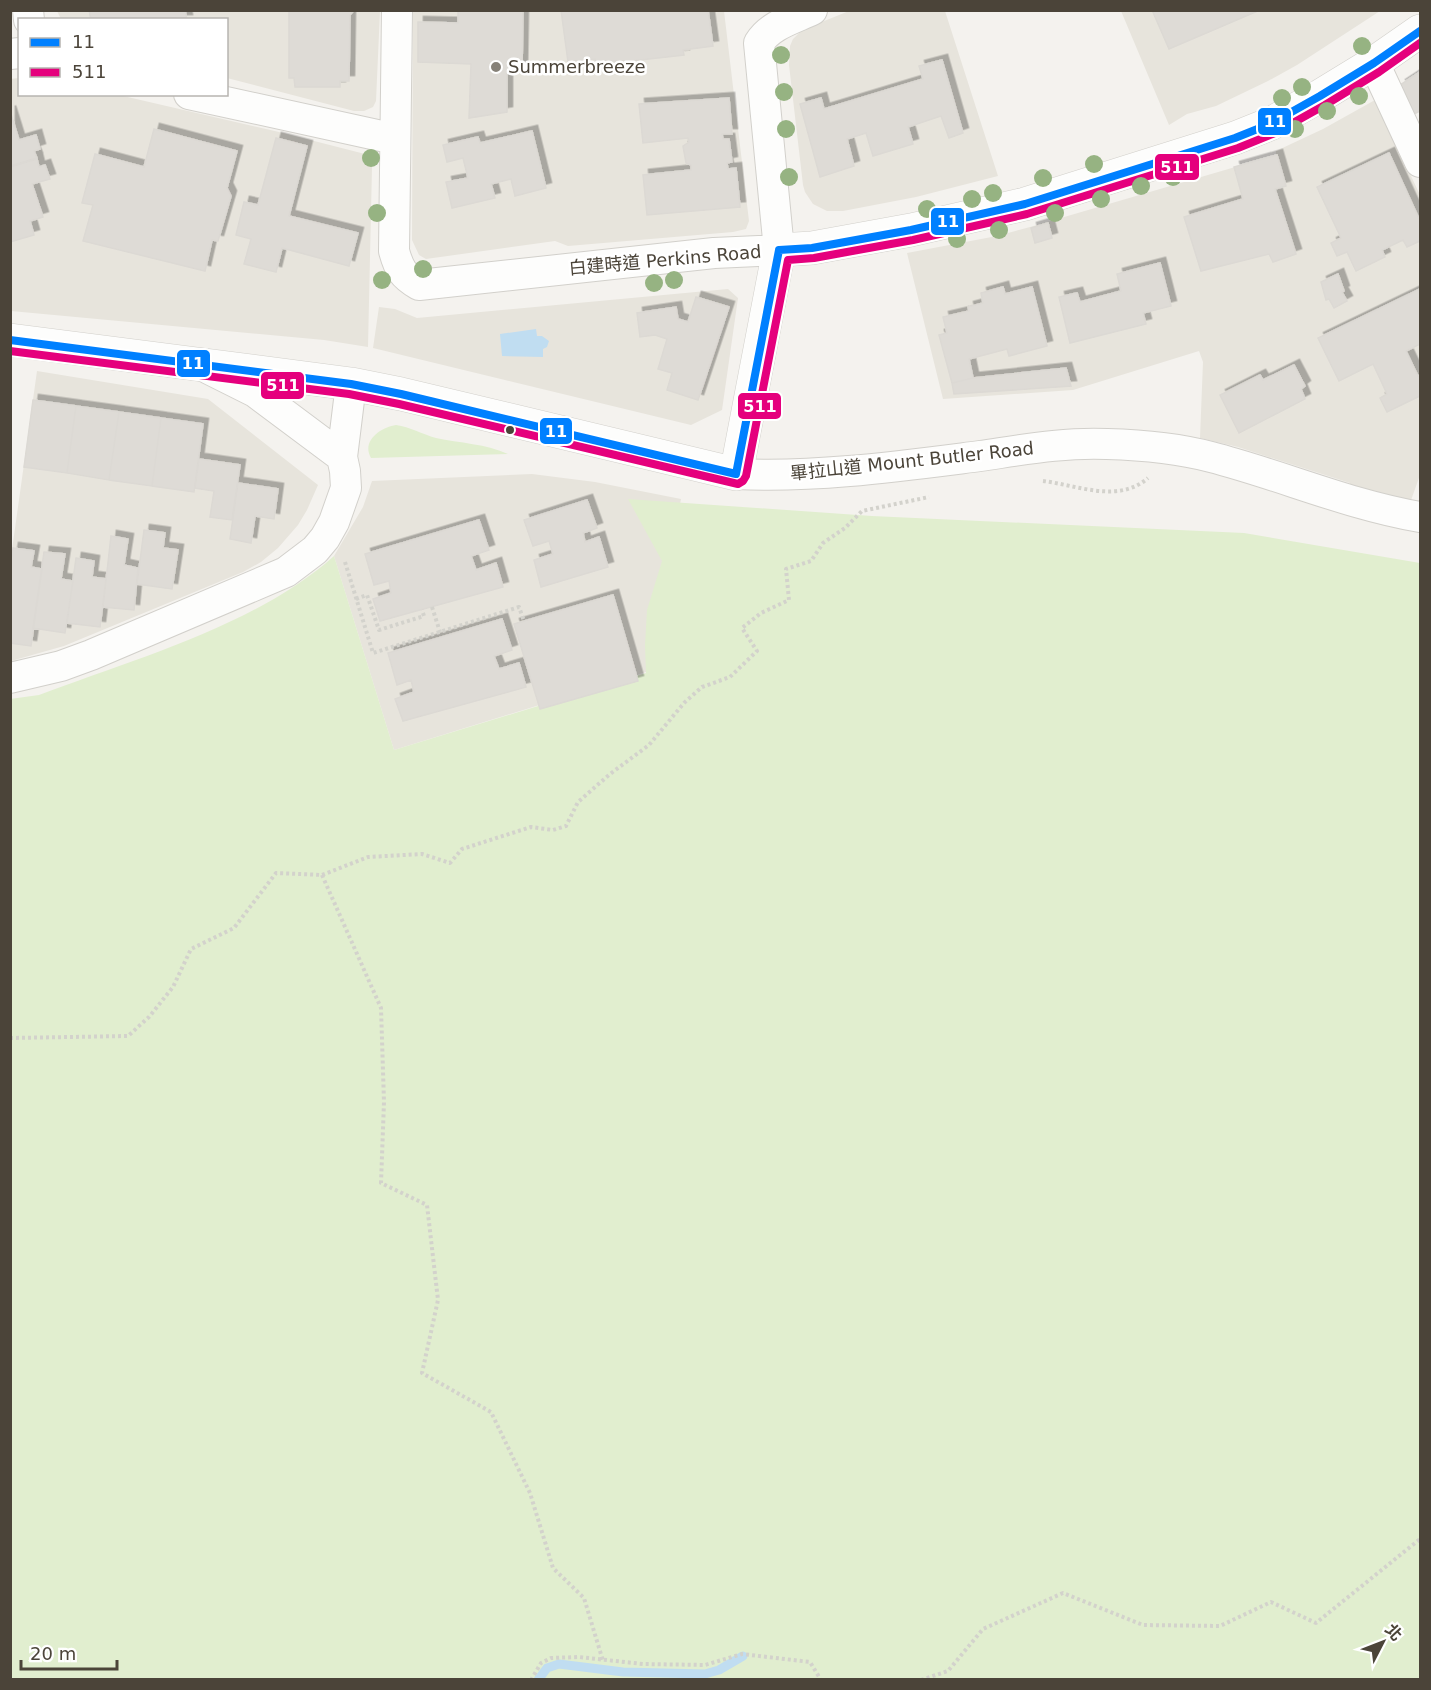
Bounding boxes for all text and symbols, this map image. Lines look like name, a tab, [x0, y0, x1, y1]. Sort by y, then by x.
legend	[18, 18, 228, 96]
text: 11	[72, 31, 95, 52]
place label: Summerbreeze	[508, 56, 645, 77]
marker: Summerbreeze	[489, 60, 503, 74]
text: 511	[72, 61, 106, 82]
line badge: 11	[1257, 107, 1292, 136]
text: 11	[1264, 112, 1286, 131]
line badge: 511	[1154, 153, 1200, 181]
text: 511	[1160, 158, 1194, 177]
line badge: 11	[930, 207, 965, 236]
text: 11	[937, 212, 959, 231]
street label: 白建時道 Perkins Road	[568, 241, 762, 278]
line badge: 11	[176, 349, 211, 378]
text: 11	[182, 354, 204, 373]
line badge: 511	[260, 371, 305, 400]
text: 511	[266, 376, 300, 395]
line badge: 511	[737, 392, 782, 420]
text: 511	[743, 397, 777, 416]
line badge: 11	[539, 417, 573, 445]
text: 11	[545, 422, 567, 441]
unlabelled marker	[504, 424, 516, 436]
street label: 畢拉山道 Mount Butler Road	[789, 437, 1035, 484]
north arrow	[1353, 1612, 1413, 1672]
text: 北	[1381, 1620, 1406, 1645]
scale bar	[21, 1633, 117, 1671]
text: 20 m	[30, 1643, 76, 1664]

